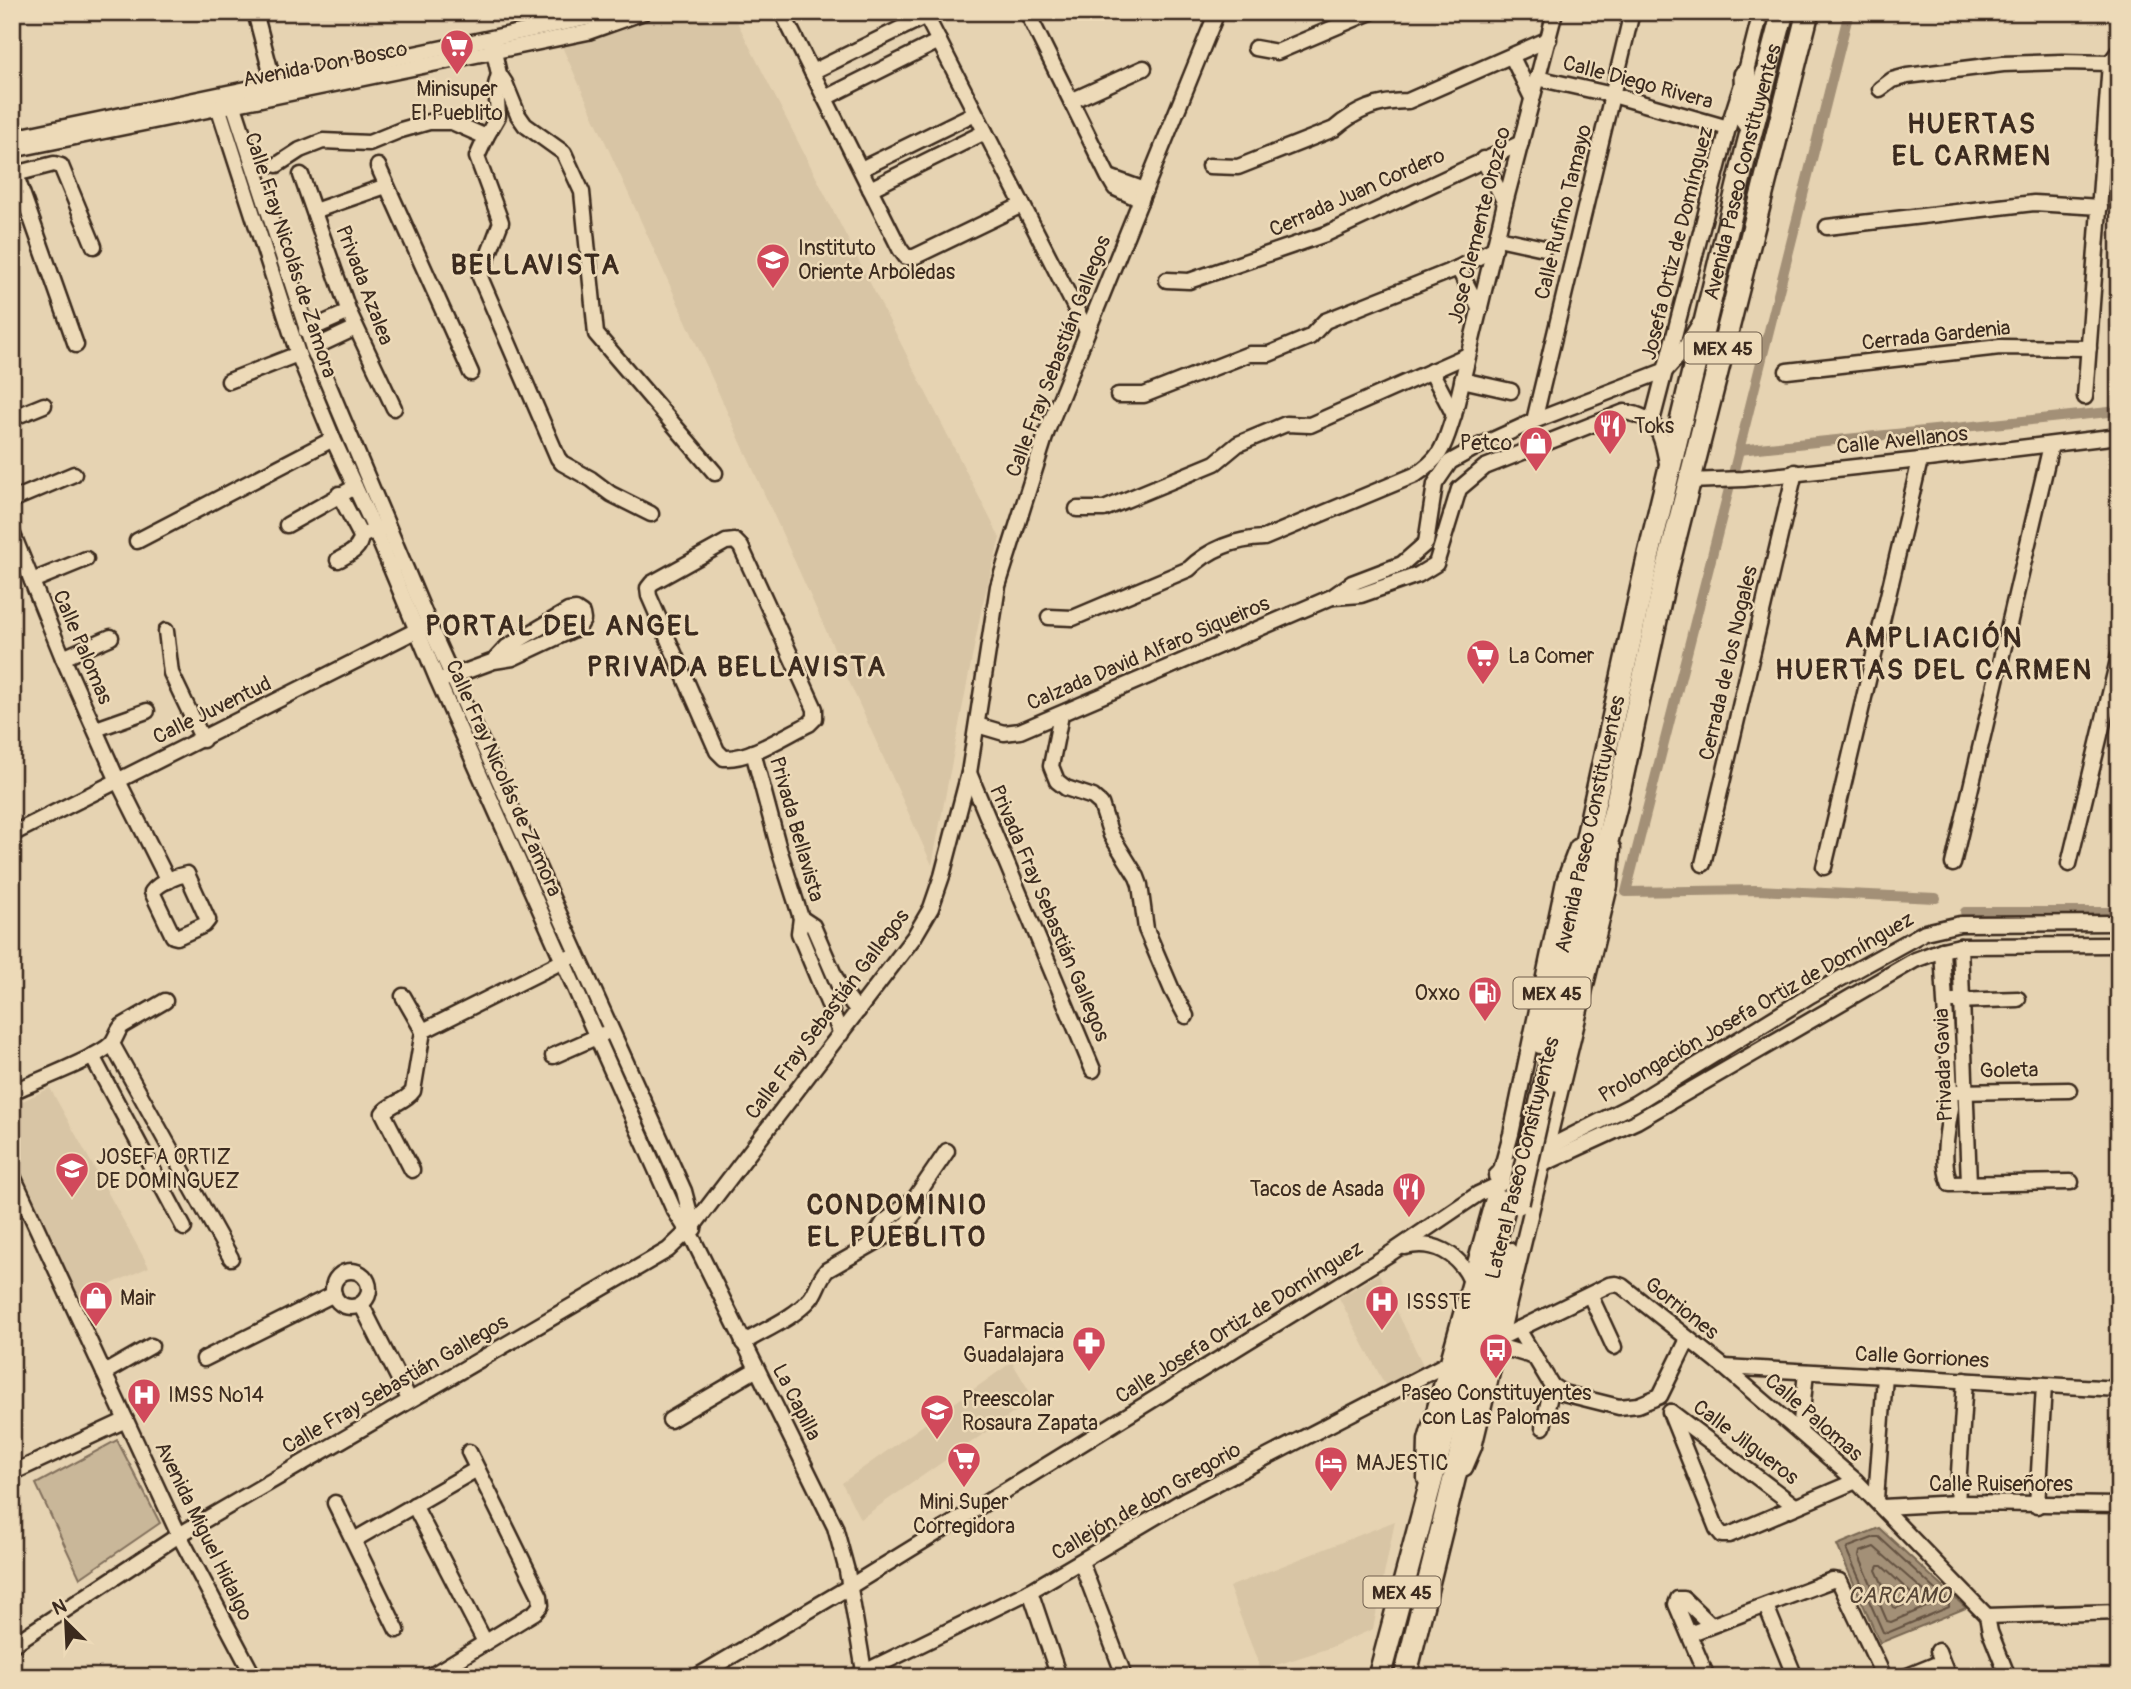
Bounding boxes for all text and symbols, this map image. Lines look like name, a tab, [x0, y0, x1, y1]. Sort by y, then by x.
supermarket icon: Minisuper El Pueblito	[438, 27, 476, 76]
street label: Avenida Don Bosco	[240, 35, 410, 94]
street label: Avenida Paseo Constituyentes	[1698, 40, 1788, 303]
street label: Calle Diego Rivera	[1560, 49, 1716, 116]
place label: Minisuper El Pueblito	[411, 76, 503, 127]
district label: HUERTAS EL CARMEN	[1892, 107, 2052, 174]
street label: Calle Rufino Tamayo	[1529, 122, 1598, 303]
street label: Jose Clemente Orozco	[1442, 124, 1517, 326]
street label: Josefa Ortiz de Domínguez	[1635, 124, 1720, 363]
street label: Calle Fray Nicolás de Zamora	[238, 129, 343, 381]
street label: Cerrada Juan Cordero	[1265, 142, 1449, 243]
street label: Privada Azalea	[329, 221, 400, 349]
street label: Calle Fray Sebastián Gallegos	[1000, 231, 1117, 481]
place label: Instituto Oriente Arboledas	[798, 235, 956, 286]
school or university icon: Instituto Oriente Arboledas	[754, 241, 792, 290]
district label: BELLAVISTA	[451, 248, 621, 283]
street label: Cerrada Gardenia	[1860, 314, 2012, 357]
road number: MEX 45	[1684, 332, 1762, 364]
restaurant icon: Toks	[1591, 407, 1629, 456]
place label: Toks	[1634, 413, 1675, 440]
street label: Calle Avellanos	[1835, 420, 1970, 461]
shop icon: Petco	[1517, 424, 1555, 473]
place label: Petco	[1460, 430, 1512, 457]
street label: Cerrada de los Nogales	[1693, 563, 1764, 763]
street label: Calle Palomas	[46, 586, 119, 709]
street label: Calzada David Alfaro Siqueiros	[1023, 590, 1274, 717]
district label: PORTAL DEL ANGEL	[425, 609, 701, 644]
district label: AMPLIACIÓN HUERTAS DEL CARMEN	[1775, 620, 2093, 688]
supermarket icon: La Comer	[1464, 637, 1502, 686]
place label: La Comer	[1508, 643, 1595, 670]
district label: PRIVADA BELLAVISTA	[587, 650, 887, 685]
street label: Calle Fray Nicolás de Zamora	[439, 656, 568, 901]
street label: Calle Juventud	[148, 670, 276, 751]
street label: Avenida Paseo Constituyentes	[1549, 692, 1632, 956]
street label: Privada Bellavista	[763, 753, 830, 905]
street label: Privada Fray Sebastián Gallegos	[983, 781, 1116, 1046]
street label: Calle Fray Sebastián Gallegos	[739, 903, 916, 1125]
street label: Prolongación Josefa Ortiz de Domínguez	[1594, 906, 1919, 1109]
fuel station icon: Oxxo	[1466, 974, 1504, 1023]
road number: MEX 45	[1514, 978, 1590, 1009]
place label: Oxxo	[1414, 980, 1460, 1007]
street label: Privada Gavia	[1928, 1008, 1959, 1122]
street label: Lateral Paseo Consituyentes	[1479, 1033, 1566, 1282]
street label: Goleta	[1979, 1056, 2039, 1085]
place label: JOSEFA ORTIZ DE DOMINGUEZ	[96, 1144, 239, 1195]
school or university icon: JOSEFA ORTIZ DE DOMINGUEZ	[53, 1150, 91, 1199]
restaurant icon: Tacos de Asada	[1390, 1170, 1428, 1219]
place label: Tacos de Asada	[1250, 1176, 1384, 1203]
district label: CONDOMINIO EL PUEBLITO	[807, 1188, 987, 1255]
street label: Calle Josefa Ortiz de Domínguez	[1110, 1235, 1368, 1410]
street label: Gorriones	[1639, 1271, 1725, 1346]
shop icon: Mair	[77, 1279, 115, 1328]
hospital icon: ISSSTE	[1363, 1283, 1401, 1332]
place label: Mair	[120, 1285, 157, 1312]
place label: ISSSTE	[1406, 1289, 1471, 1316]
street label: Calle Fray Sebastián Gallegos	[277, 1308, 514, 1460]
place label: Farmacia Guadalajara	[963, 1318, 1064, 1369]
pharmacy icon: Farmacia Guadalajara	[1070, 1324, 1108, 1373]
bus stop icon: Paseo Constituyentes con Las Palomas	[1477, 1331, 1515, 1380]
street label: Calle Gorriones	[1854, 1341, 1990, 1375]
street label: La Capilla	[766, 1359, 827, 1445]
street label: Calle Palomas	[1759, 1367, 1869, 1468]
hospital icon: IMSS No14	[125, 1376, 163, 1425]
place label: Paseo Constituyentes con Las Palomas	[1401, 1380, 1592, 1431]
place label: IMSS No14	[168, 1382, 264, 1409]
place label: Preescolar Rosaura Zapata	[962, 1386, 1098, 1437]
school or university icon: Preescolar Rosaura Zapata	[918, 1392, 956, 1441]
street label: Calle Jilgueros	[1687, 1394, 1804, 1491]
street label: Callejón de don Gregorio	[1047, 1436, 1246, 1567]
street label: Avenida Miguel Hidalgo	[148, 1437, 259, 1625]
supermarket icon: Mini Super Corregidora	[945, 1440, 983, 1489]
hotel icon: MAJESTIC	[1312, 1444, 1350, 1493]
place label: MAJESTIC	[1356, 1450, 1449, 1477]
street label: Calle Ruiseñores	[1929, 1471, 2074, 1498]
place label: Mini Super Corregidora	[913, 1489, 1015, 1540]
road number: MEX 45	[1364, 1576, 1440, 1608]
water label: CARCAMO	[1848, 1581, 1953, 1610]
north arrow	[32, 1588, 102, 1658]
text: N	[49, 1594, 70, 1621]

